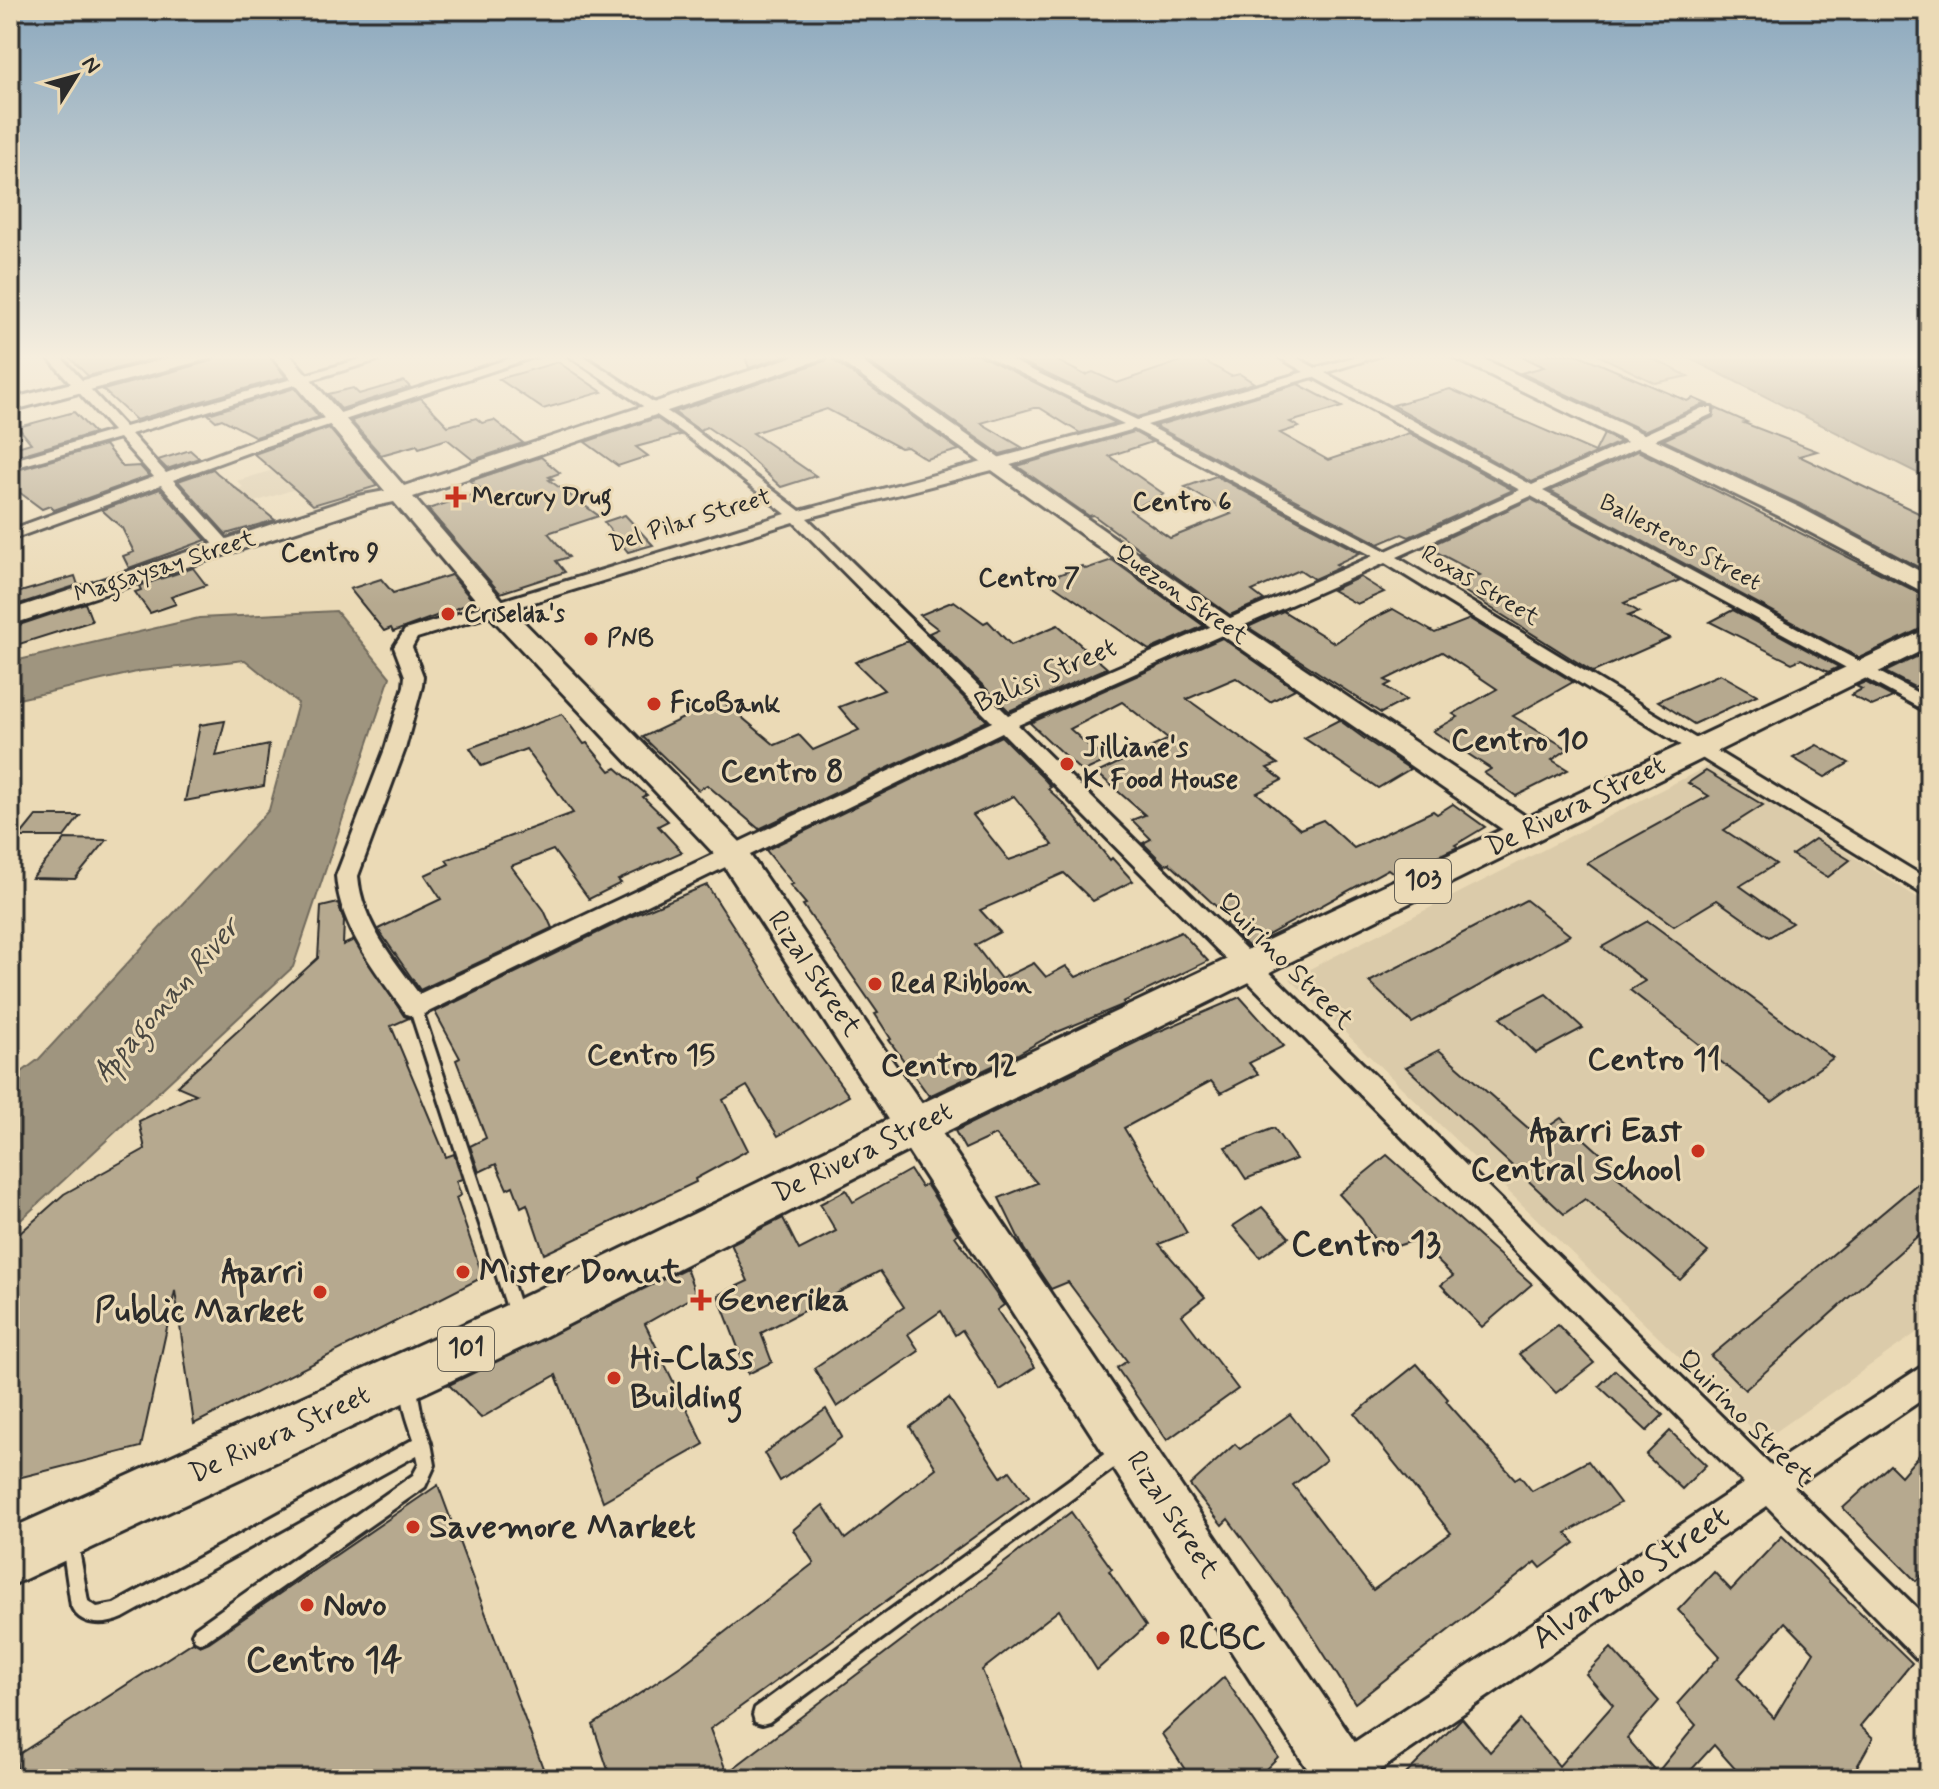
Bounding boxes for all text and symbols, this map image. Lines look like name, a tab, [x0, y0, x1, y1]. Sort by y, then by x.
north arrow	[36, 36, 116, 116]
text: N	[75, 51, 106, 79]
place label: Mercury Drug	[472, 482, 612, 516]
street label: Del Pilar Street	[605, 482, 775, 560]
district label: Centro 6	[1132, 486, 1232, 520]
street label: Ballesteros Street	[1594, 487, 1766, 599]
marker: Mercury Drug	[447, 488, 465, 506]
street label: Magsaysay Street	[71, 523, 260, 614]
district label: Centro 9	[281, 537, 379, 571]
street label: Quezon Street	[1108, 538, 1254, 652]
street label: Roxas Street	[1415, 538, 1545, 634]
district label: Centro 7	[978, 562, 1080, 596]
place label: Criselda's	[464, 599, 565, 630]
marker: Criselda's	[439, 605, 457, 623]
place label: PNB	[607, 624, 654, 655]
street label: Balisi Street	[969, 629, 1123, 723]
marker: PNB	[582, 630, 600, 648]
place label: FicoBank	[670, 686, 781, 723]
marker: FicoBank	[645, 695, 663, 713]
district label: Centro 10	[1451, 720, 1589, 762]
place label: Jilliane's K Food House	[1083, 730, 1238, 799]
street label: De Rivera Street	[1480, 748, 1672, 866]
district label: Centro 8	[720, 751, 844, 793]
marker: Jilliane's K Food House	[1058, 755, 1076, 773]
road number: 103	[1395, 859, 1451, 903]
street label: Quirino Street	[1208, 885, 1362, 1039]
street label: Rizal Street	[758, 904, 870, 1045]
water label: Appagonan River	[85, 907, 254, 1093]
place label: Red Ribbon	[891, 966, 1033, 1003]
marker: Red Ribbon	[866, 975, 884, 993]
district label: Centro 15	[587, 1036, 715, 1075]
district label: Centro 11	[1587, 1039, 1721, 1081]
district label: Centro 12	[881, 1045, 1017, 1087]
street label: De Rivera Street	[767, 1094, 959, 1212]
place label: Aparri East Central School	[1471, 1109, 1683, 1193]
marker: Aparri East Central School	[1689, 1142, 1707, 1160]
district label: Centro 13	[1291, 1222, 1441, 1269]
place label: Aparri Public Market	[94, 1250, 304, 1334]
place label: Mister Donut	[479, 1250, 682, 1295]
marker: Mister Donut	[454, 1263, 472, 1281]
place label: Generika	[717, 1278, 849, 1323]
marker: Aparri Public Market	[311, 1283, 329, 1301]
marker: Generika	[692, 1291, 710, 1309]
road number: 101	[438, 1327, 494, 1371]
place label: Hi-Class Building	[630, 1336, 753, 1424]
street label: Quirino Street	[1668, 1342, 1822, 1496]
marker: Hi-Class Building	[605, 1369, 623, 1387]
street label: De Rivera Street	[184, 1377, 376, 1493]
street label: Rizal Street	[1117, 1444, 1227, 1586]
street label: Alvarado Street	[1523, 1495, 1739, 1661]
place label: Savemore Market	[429, 1505, 696, 1550]
marker: Savemore Market	[404, 1518, 422, 1536]
place label: Novo	[323, 1583, 387, 1628]
marker: Novo	[298, 1596, 316, 1614]
place label: RCBC	[1179, 1616, 1266, 1661]
marker: RCBC	[1154, 1629, 1172, 1647]
district label: Centro 14	[246, 1638, 402, 1685]

